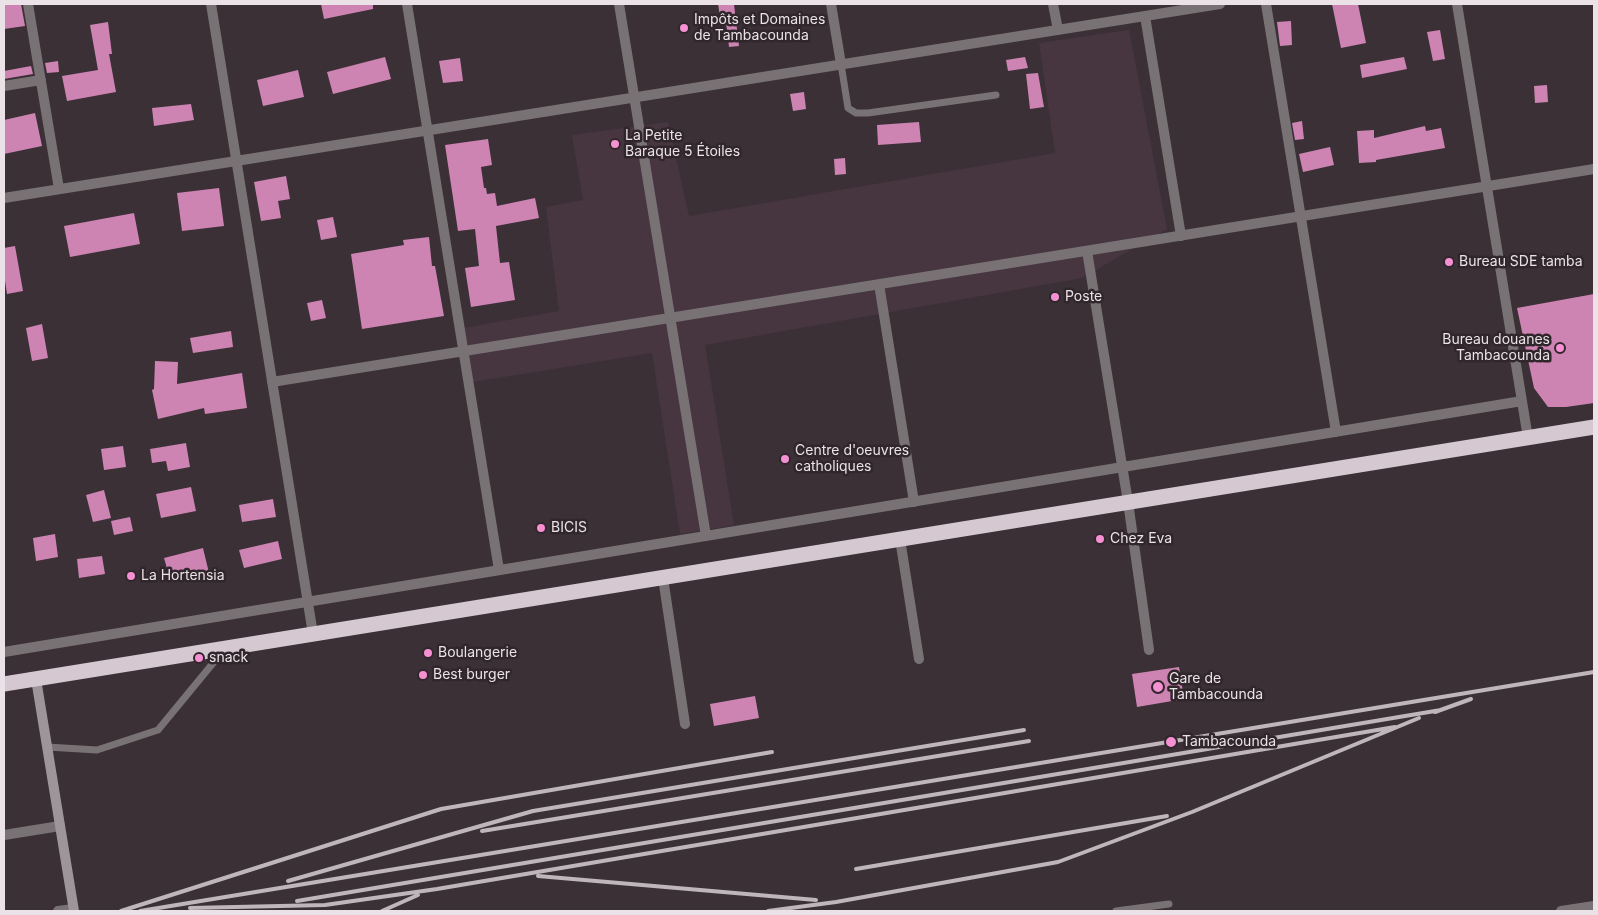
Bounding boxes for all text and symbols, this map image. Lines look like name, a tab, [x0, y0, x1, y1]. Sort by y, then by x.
place label: Impôts et Domaines de Tambacounda	[694, 12, 825, 44]
marker: Impôts et Domaines de Tambacounda	[678, 22, 690, 34]
place label: La Petite Baraque 5 Étoiles	[625, 128, 740, 160]
marker: La Petite Baraque 5 Étoiles	[609, 138, 621, 150]
place label: Bureau SDE tamba	[1459, 254, 1583, 270]
marker: Bureau SDE tamba	[1443, 256, 1455, 268]
place label: Poste	[1065, 289, 1102, 305]
marker: Poste	[1049, 291, 1061, 303]
place label: Bureau douanes Tambacounda	[1442, 332, 1550, 364]
marker: Bureau douanes Tambacounda	[1554, 342, 1566, 354]
place label: Centre d'oeuvres catholiques	[795, 443, 909, 476]
marker: Centre d'oeuvres catholiques	[779, 453, 791, 465]
place label: BICIS	[551, 520, 587, 536]
marker: BICIS	[535, 522, 547, 534]
place label: Chez Eva	[1110, 531, 1172, 547]
marker: Chez Eva	[1094, 533, 1106, 545]
place label: La Hortensia	[141, 568, 225, 584]
marker: La Hortensia	[125, 570, 137, 582]
place label: Boulangerie	[438, 645, 517, 661]
marker: Boulangerie	[422, 647, 434, 659]
place label: snack	[209, 650, 248, 666]
marker: snack	[193, 652, 205, 664]
place label: Best burger	[433, 667, 510, 683]
marker: Best burger	[417, 669, 429, 681]
place label: Gare de Tambacounda	[1169, 671, 1263, 704]
marker: Gare de Tambacounda	[1151, 680, 1165, 694]
place label: Tambacounda	[1182, 734, 1276, 750]
marker: Tambacounda	[1164, 735, 1178, 749]

